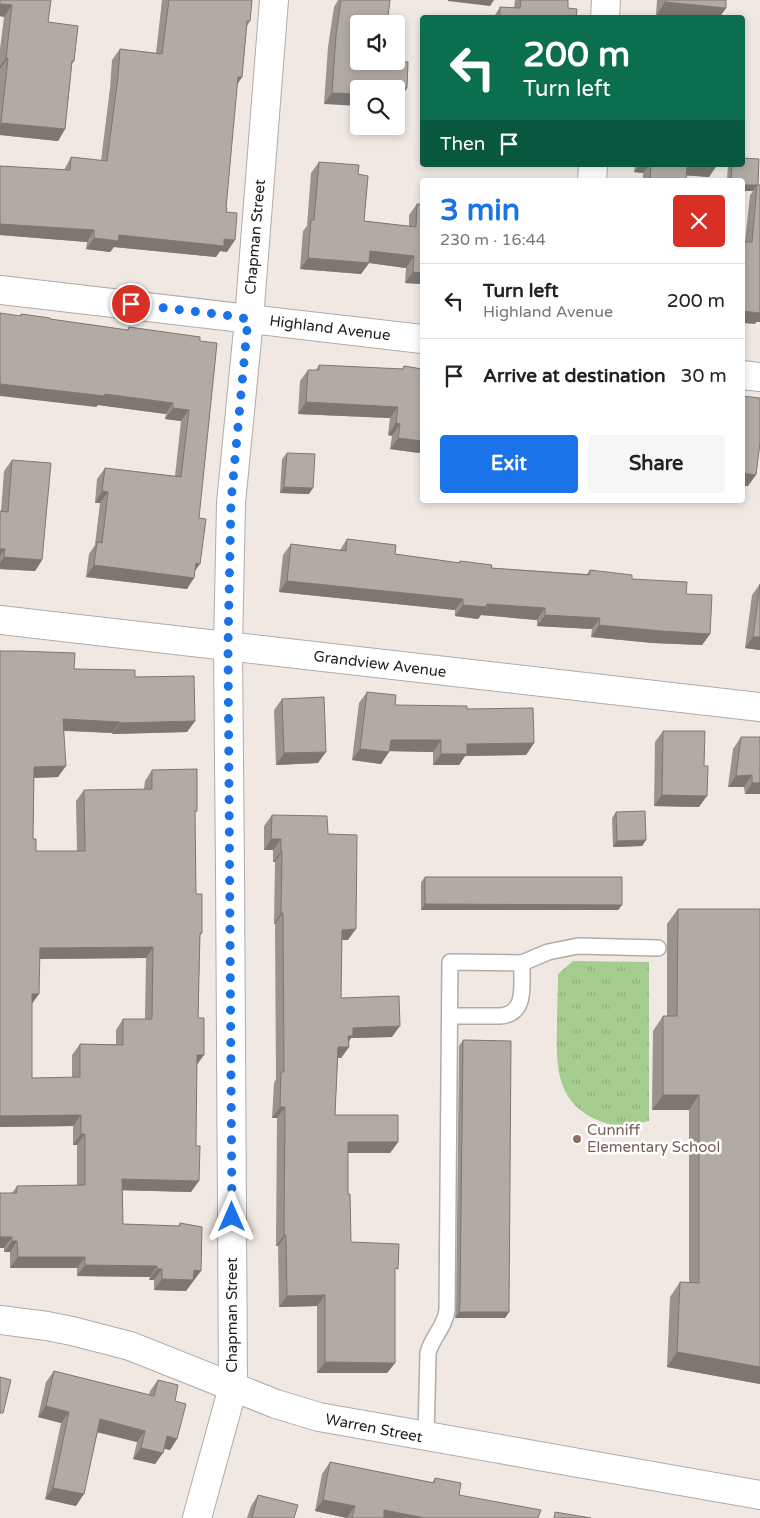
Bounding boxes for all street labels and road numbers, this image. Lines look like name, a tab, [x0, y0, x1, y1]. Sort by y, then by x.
street label: Chapman Street	[241, 178, 269, 295]
street label: Highland Avenue	[268, 312, 392, 344]
street label: Grandview Avenue	[313, 647, 447, 681]
street label: Chapman Street	[223, 1257, 241, 1373]
street label: Warren Street	[324, 1410, 424, 1446]

